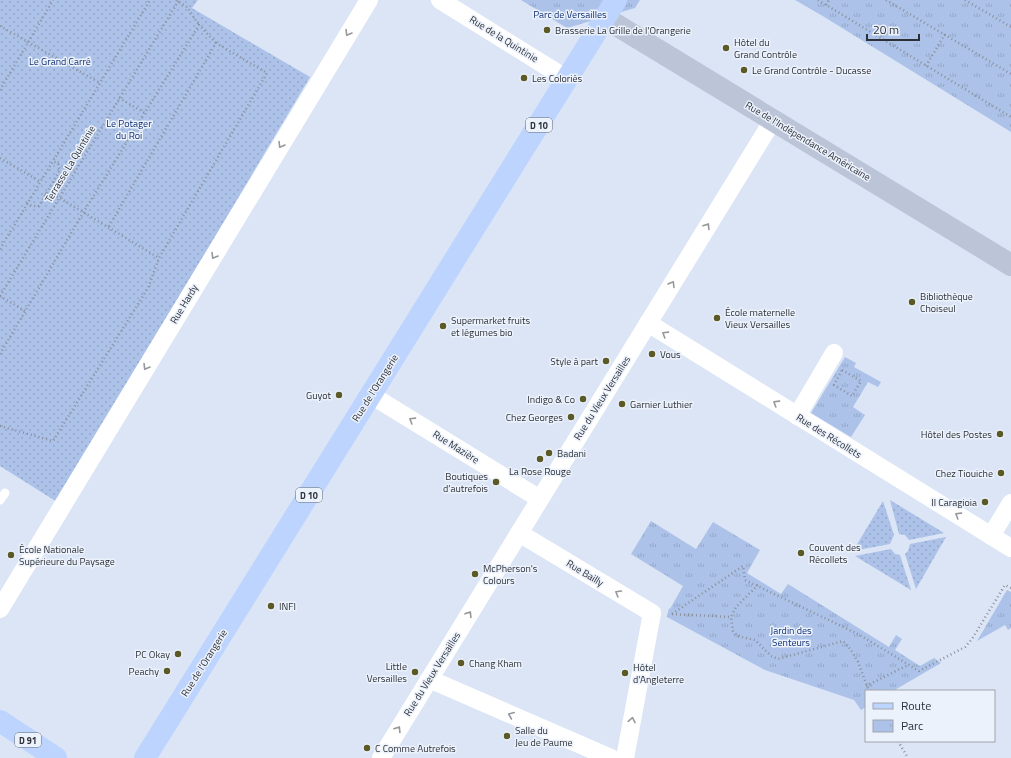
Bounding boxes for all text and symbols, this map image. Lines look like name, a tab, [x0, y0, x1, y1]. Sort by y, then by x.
park label: Parc de Versailles	[533, 7, 607, 22]
street label: Rue de la Quintinie	[467, 12, 541, 66]
scale bar	[867, 16, 919, 42]
text: 20 m	[873, 20, 899, 39]
place label: Brasserie La Grille de l'Orangerie	[555, 23, 691, 38]
marker: Brasserie La Grille de l'Orangerie	[542, 25, 552, 35]
one-way arrow	[346, 29, 353, 36]
place label: Hôtel du Grand Contrôle	[734, 35, 797, 62]
marker: Hôtel du Grand Contrôle	[721, 43, 731, 53]
park label: Le Grand Carré	[29, 54, 91, 69]
place label: Le Grand Contrôle - Ducasse	[752, 63, 871, 78]
marker: Le Grand Contrôle - Ducasse	[739, 65, 749, 75]
place label: Les Coloriés	[532, 71, 583, 86]
marker: Les Coloriés	[519, 73, 529, 83]
street label: Rue de l'Indépendance Américaine	[743, 98, 873, 184]
park label: Le Potager du Roi	[106, 116, 152, 143]
road number: D 10	[526, 118, 552, 132]
street label: Terrasse La Quintinie	[41, 123, 99, 205]
one-way arrow	[278, 141, 286, 148]
one-way arrow	[703, 223, 710, 230]
one-way arrow	[211, 252, 218, 259]
street label: Rue Hardy	[166, 281, 202, 327]
one-way arrow	[668, 281, 675, 288]
place label: Bibliothèque Choiseul	[920, 289, 973, 316]
marker: Bibliothèque Choiseul	[907, 297, 917, 307]
place label: École maternelle Vieux Versailles	[725, 305, 795, 332]
place label: Supermarket fruits et légumes bio	[451, 313, 531, 340]
marker: École maternelle Vieux Versailles	[712, 313, 722, 323]
marker: Supermarket fruits et légumes bio	[438, 321, 448, 331]
one-way arrow	[663, 332, 670, 339]
place label: Vous	[660, 347, 681, 362]
marker: Vous	[647, 349, 657, 359]
street label: Rue de l'Orangerie	[348, 351, 402, 425]
street label: Rue du Vieux Versailles	[570, 353, 634, 443]
place label: Style à part	[550, 354, 598, 369]
marker: Style à part	[601, 356, 611, 366]
one-way arrow	[144, 363, 151, 370]
place label: Guyot	[306, 388, 331, 403]
marker: Guyot	[334, 390, 344, 400]
place label: Indigo & Co	[527, 392, 575, 407]
marker: Indigo & Co	[578, 394, 588, 404]
place label: Garnier Luthier	[630, 397, 693, 412]
marker: Garnier Luthier	[617, 399, 627, 409]
one-way arrow	[773, 400, 780, 407]
place label: Chez Georges	[506, 410, 563, 425]
street label: Rue des Récollets	[793, 410, 865, 462]
marker: Chez Georges	[566, 412, 576, 422]
one-way arrow	[409, 417, 416, 424]
street label: Rue Mazière	[430, 427, 482, 467]
place label: Hôtel des Postes	[921, 427, 992, 442]
marker: Hôtel des Postes	[995, 429, 1005, 439]
place label: Badani	[557, 446, 586, 461]
marker: Badani	[544, 448, 554, 458]
marker: La Rose Rouge	[535, 454, 545, 464]
place label: La Rose Rouge	[509, 464, 571, 479]
place label: Chez Tiouiche	[935, 466, 993, 481]
marker: Chez Tiouiche	[996, 468, 1006, 478]
place label: Boutiques d’autrefois	[443, 469, 488, 496]
marker: Boutiques d’autrefois	[491, 477, 501, 487]
road number: D 10	[296, 488, 322, 502]
place label: Il Caragioia	[931, 495, 977, 510]
marker: Il Caragioia	[980, 497, 990, 507]
one-way arrow	[955, 513, 962, 520]
place label: Couvent des Récollets	[809, 540, 861, 567]
place label: École Nationale Supérieure du Paysage	[19, 542, 115, 569]
marker: Couvent des Récollets	[796, 548, 806, 558]
marker: École Nationale Supérieure du Paysage	[6, 550, 16, 560]
street label: Rue Bailly	[563, 556, 607, 590]
place label: McPherson's Colours	[483, 561, 538, 588]
marker: McPherson's Colours	[470, 569, 480, 579]
one-way arrow	[616, 591, 623, 598]
place label: INFI	[279, 599, 296, 614]
marker: INFI	[266, 601, 276, 611]
one-way arrow	[465, 611, 472, 618]
park label: Jardin des Senteurs	[770, 623, 812, 650]
street label: Rue de l'Orangerie	[177, 626, 231, 700]
street label: Rue du Vieux Versailles	[400, 629, 464, 719]
place label: PC Okay	[135, 647, 170, 662]
marker: PC Okay	[173, 649, 183, 659]
place label: Chang Kham	[469, 656, 522, 671]
marker: Chang Kham	[456, 658, 466, 668]
place label: Little Versailles	[367, 659, 407, 686]
place label: Hôtel d'Angleterre	[633, 660, 684, 687]
place label: Peachy	[129, 664, 159, 679]
marker: Peachy	[162, 666, 172, 676]
marker: Little Versailles	[410, 667, 420, 677]
marker: Hôtel d'Angleterre	[620, 668, 630, 678]
legend	[865, 690, 995, 742]
text: Route	[901, 696, 931, 715]
one-way arrow	[508, 711, 515, 719]
text: Parc	[901, 716, 923, 735]
one-way arrow	[627, 717, 636, 723]
place label: Salle du Jeu de Paume	[515, 723, 573, 750]
one-way arrow	[394, 726, 401, 733]
marker: Salle du Jeu de Paume	[502, 731, 512, 741]
road number: D 91	[15, 733, 41, 747]
place label: C Comme Autrefois	[375, 741, 456, 756]
marker: C Comme Autrefois	[362, 743, 372, 753]

